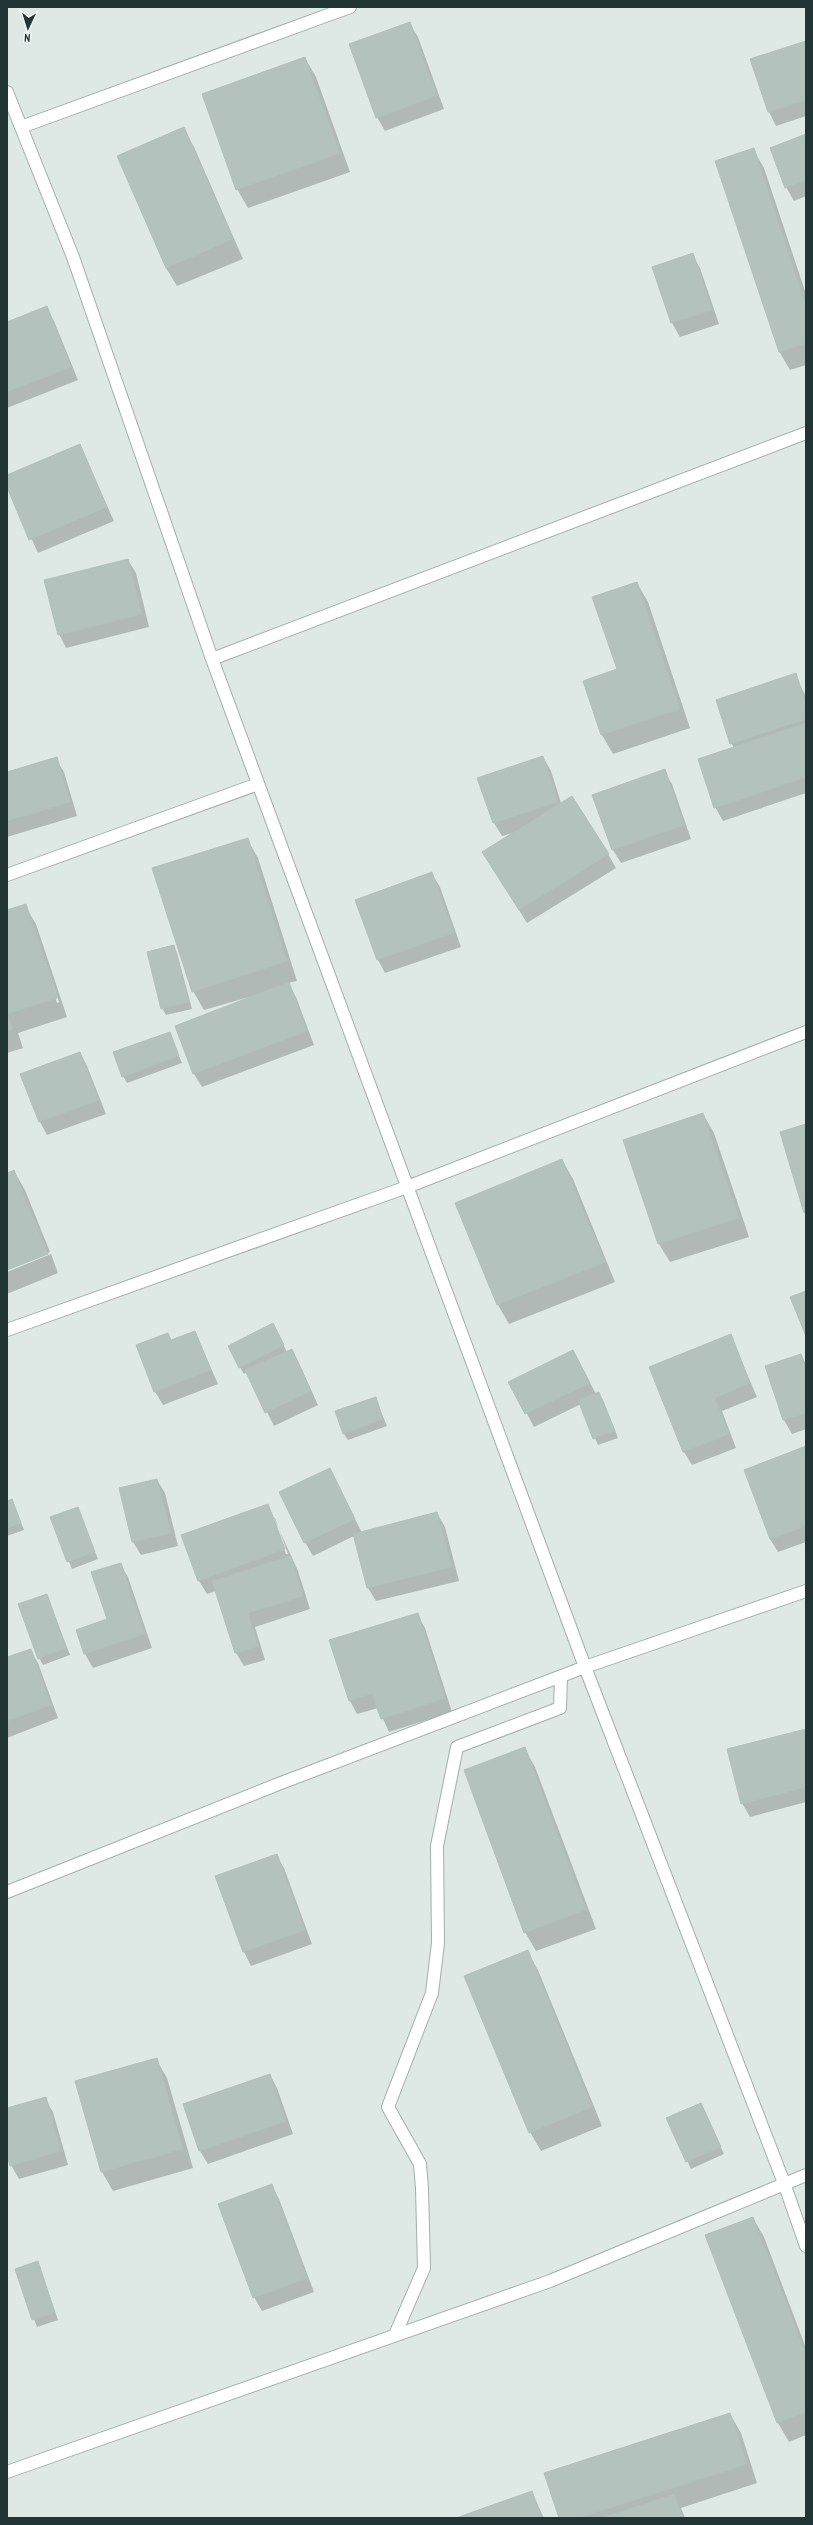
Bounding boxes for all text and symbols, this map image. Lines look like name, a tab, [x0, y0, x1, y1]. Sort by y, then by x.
north arrow	[8, 8, 48, 48]
text: N	[24, 31, 31, 45]

